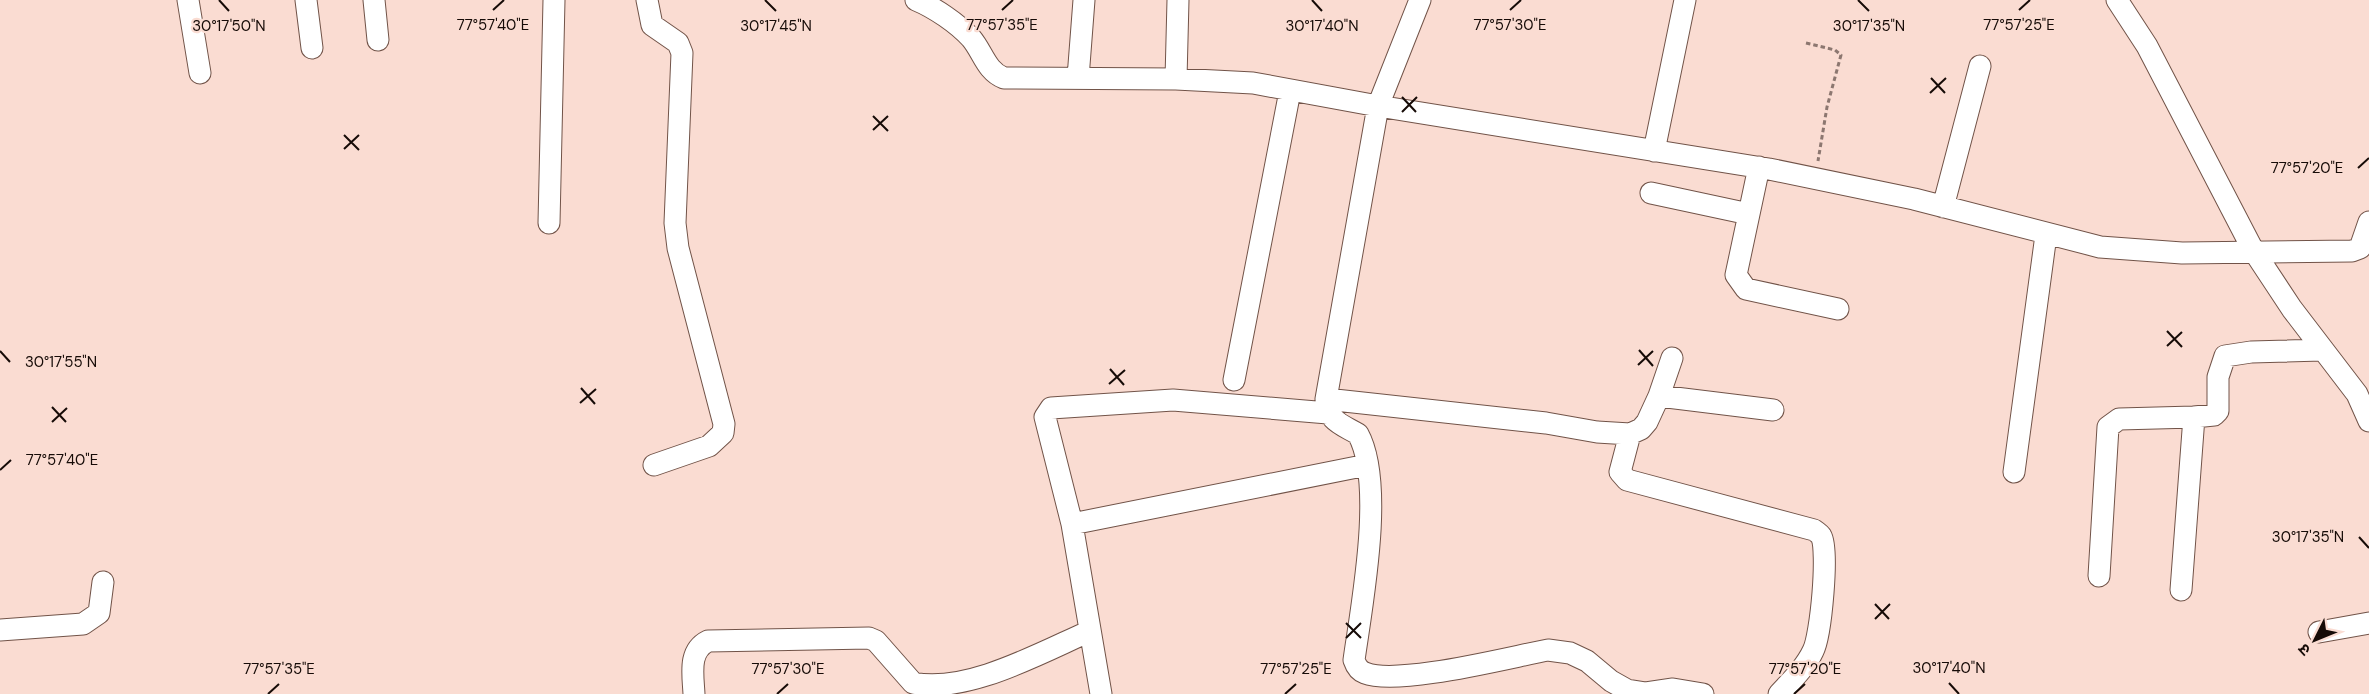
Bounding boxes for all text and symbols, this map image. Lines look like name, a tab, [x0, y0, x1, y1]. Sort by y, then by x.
text: 77°57'40"E	[457, 15, 529, 35]
text: 77°57'35"E	[966, 15, 1038, 35]
text: 77°57'30"E	[1474, 15, 1546, 35]
text: 77°57'25"E	[1983, 15, 2055, 35]
text: 30°17'50"N	[192, 16, 266, 36]
text: 30°17'45"N	[740, 16, 812, 36]
text: 30°17'40"N	[1285, 16, 1359, 36]
text: 30°17'35"N	[1833, 16, 1905, 36]
text: 77°57'20"E	[2271, 158, 2343, 178]
text: 30°17'55"N	[25, 352, 97, 372]
text: 77°57'40"E	[26, 450, 98, 470]
text: 30°17'35"N	[2272, 527, 2344, 547]
north arrow	[2285, 610, 2345, 670]
text: उ	[2293, 639, 2315, 660]
text: 30°17'40"N	[1912, 658, 1986, 678]
text: 77°57'35"E	[243, 659, 315, 679]
text: 77°57'30"E	[752, 659, 824, 679]
text: 77°57'25"E	[1260, 659, 1332, 679]
text: 77°57'20"E	[1769, 659, 1841, 679]

